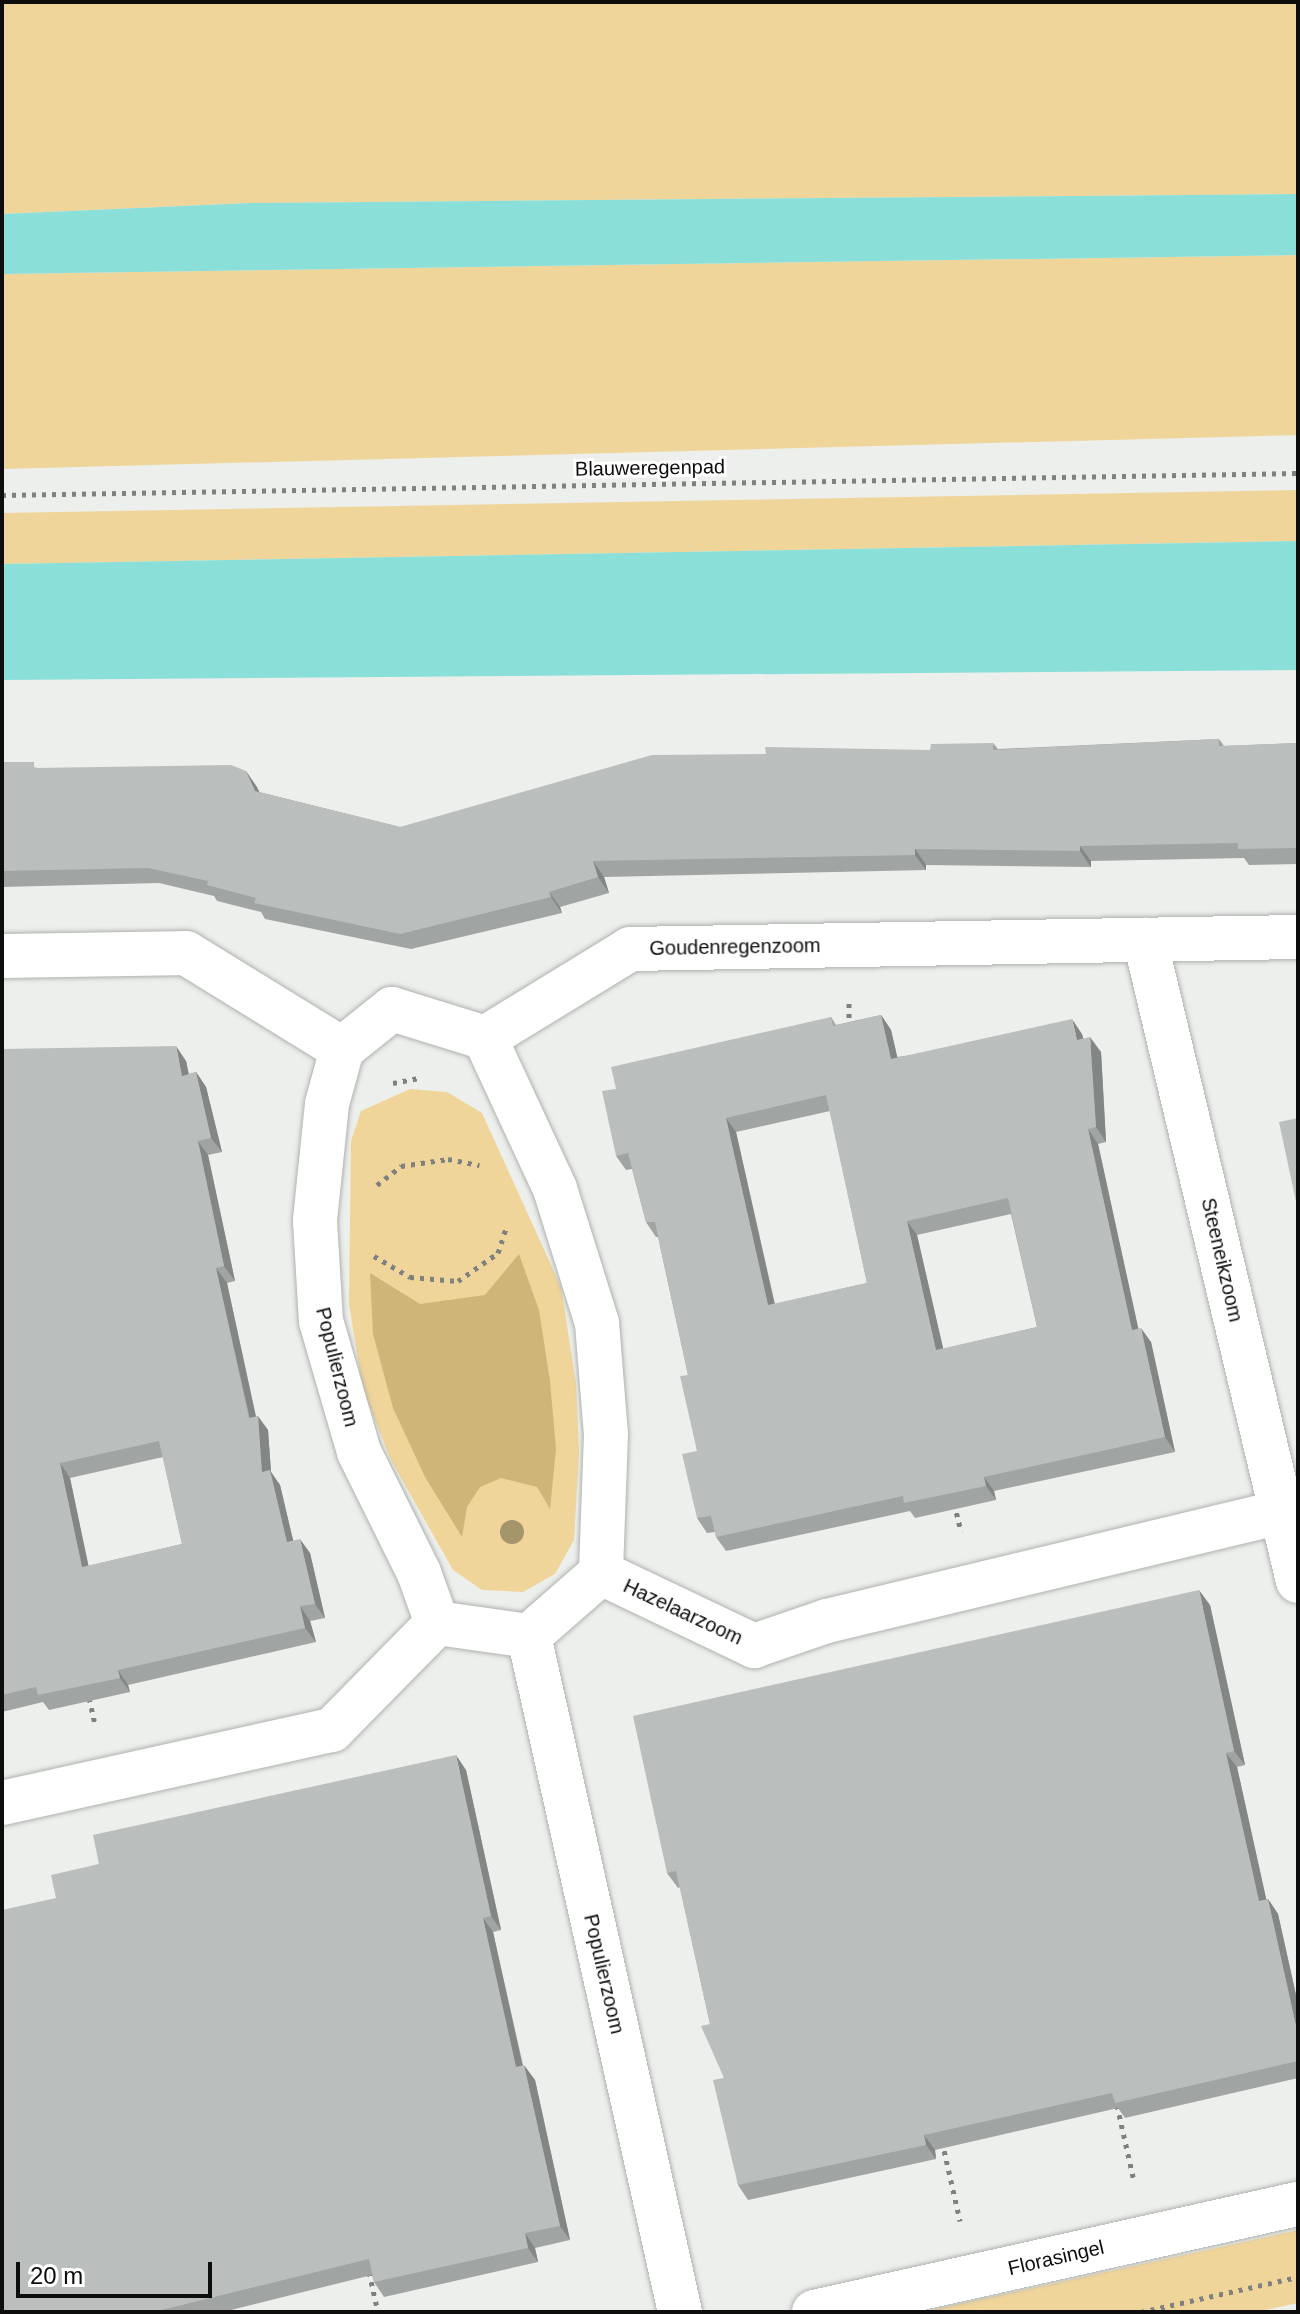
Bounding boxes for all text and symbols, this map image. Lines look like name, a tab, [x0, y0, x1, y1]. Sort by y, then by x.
street label: Blauweregenpad	[575, 455, 725, 481]
street label: Goudenregenzoom	[649, 934, 821, 960]
street label: Steeneikzoom	[1196, 1196, 1248, 1324]
street label: Populierzoom	[311, 1305, 363, 1429]
street label: Hazelaarzoom	[619, 1574, 747, 1650]
street label: Populierzoom	[579, 1912, 629, 2036]
street label: Florasingel	[1006, 2235, 1106, 2281]
scale bar	[20, 2246, 216, 2296]
text: 20 m	[30, 2262, 83, 2289]

